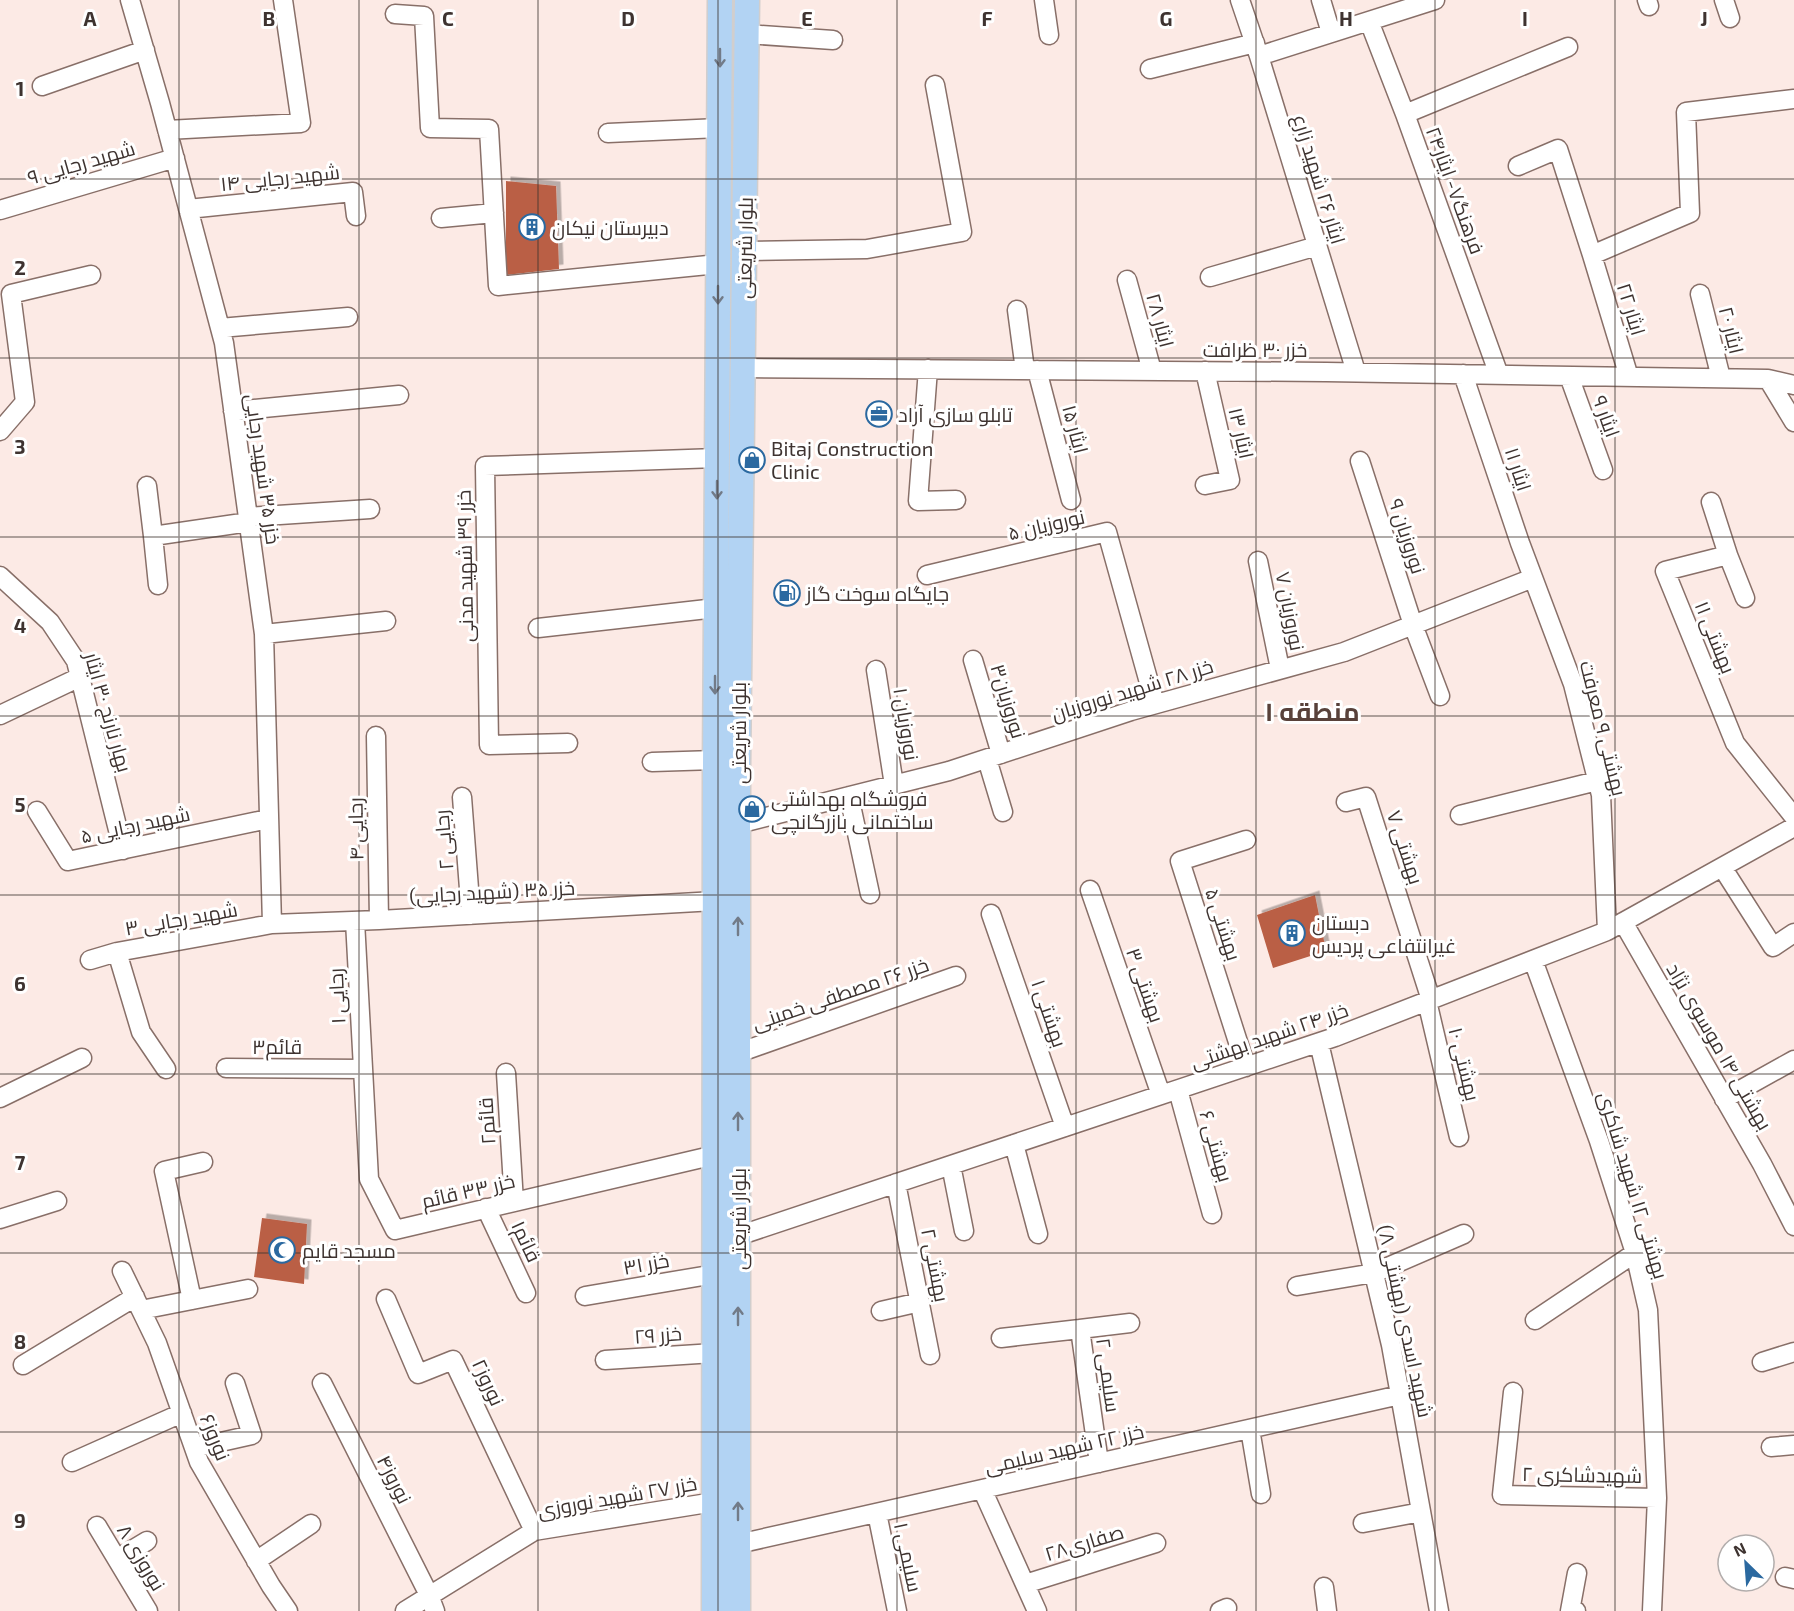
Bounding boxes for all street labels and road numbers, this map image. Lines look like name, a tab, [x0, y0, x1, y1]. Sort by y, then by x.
street label: ایثار ۲۶ شهید زارع	[1286, 111, 1351, 248]
street label: فرهنگ۷- ایثار۲۴	[1421, 123, 1490, 257]
street label: شهید رجایی ۹	[24, 135, 138, 191]
street label: شهید رجایی ۱۴	[219, 159, 341, 197]
street label: بلوار شریعتی	[731, 197, 759, 299]
street label: ایثار ۲۲	[1612, 280, 1651, 338]
street label: ایثار ۲۸	[1141, 290, 1180, 350]
street label: ایثار ۲۰	[1714, 304, 1749, 356]
street label: خزر ۳۰ ظرافت	[1203, 337, 1307, 362]
street label: خزر ۳۵ شهید رجایی	[240, 392, 286, 546]
street label: ایثار ۹	[1587, 392, 1626, 440]
street label: ایثار ۱۵	[1057, 402, 1094, 456]
street label: ایثار ۱۳	[1223, 405, 1260, 461]
street label: ایثار ۱۱	[1500, 444, 1537, 494]
street label: خزر ۳۹ شهید مدنی	[451, 489, 479, 642]
street label: نوروزیان ۹	[1383, 495, 1431, 577]
street label: نوروزیان ۵	[1005, 504, 1087, 546]
street label: نوروزیان ۷	[1270, 570, 1310, 653]
street label: بهشتی ۱۱	[1689, 597, 1741, 678]
street label: بهار نارنج ۳۰ ایثار	[77, 648, 138, 776]
street label: خزر ۲۸ شهید نوروزیان	[1048, 653, 1216, 727]
street label: بهشتی ۹ معرفت	[1574, 658, 1632, 799]
street label: نوروزیان۳	[984, 661, 1032, 742]
street label: بلوار شریعتی	[726, 682, 752, 784]
street label: نوروزیان ۱	[887, 686, 925, 763]
street label: رجایی ۴	[342, 797, 370, 861]
street label: شهید رجایی ۵	[78, 801, 192, 849]
street label: بهشتی ۷	[1381, 807, 1429, 888]
street label: رجایی ۲	[428, 809, 460, 871]
street label: خزر ۳۵ (شهید رجایی)	[408, 875, 576, 909]
street label: بهشتی ۵	[1199, 885, 1247, 964]
street label: شهید رجایی ۳	[123, 896, 240, 942]
street label: بهشتی ۳	[1120, 945, 1170, 1026]
street label: خزر ۲۶ مصطفی خمینی	[749, 951, 932, 1036]
street label: بهشتی ۱۴ موسوی نژاد	[1661, 958, 1778, 1135]
street label: رجایی ۱	[323, 967, 351, 1025]
street label: بهشتی ۱	[1025, 976, 1073, 1051]
street label: خزر ۲۴ شهید بهشتی	[1187, 997, 1352, 1075]
street label: بهشتی ۱۰	[1442, 1025, 1486, 1104]
street label: قائم۳	[252, 1034, 302, 1061]
street label: بهشتی ۱۲ شهید شاکری	[1592, 1088, 1674, 1282]
street label: قائم۲	[472, 1096, 503, 1145]
street label: بهشتی ۶	[1193, 1107, 1239, 1185]
street label: خزر ۳۳ قائم	[419, 1168, 518, 1215]
street label: بلوار شریعتی	[726, 1168, 752, 1270]
street label: قائم۱	[504, 1217, 547, 1267]
street label: شهید اسدی (بهشتی ۸)	[1372, 1222, 1438, 1420]
street label: بهشتی ۲	[915, 1226, 955, 1304]
street label: خزر ۳۱	[621, 1247, 671, 1280]
street label: خزر ۲۹	[633, 1320, 683, 1349]
street label: سلیمی ۲	[1090, 1336, 1126, 1414]
street label: نوروز۲	[467, 1355, 510, 1410]
street label: نوروز۶	[195, 1410, 236, 1464]
street label: خزر ۲۲ شهید سلیمی	[982, 1418, 1147, 1480]
street label: نوروز۴	[372, 1451, 417, 1508]
street label: شهیدشاکری ۲	[1522, 1461, 1642, 1489]
street label: خزر ۲۷ شهید نوروزی	[535, 1470, 699, 1524]
street label: نوروزی ۸	[111, 1519, 171, 1596]
street label: صفاری۲۸	[1042, 1519, 1127, 1567]
street label: سلیمی ۱	[888, 1520, 928, 1594]

